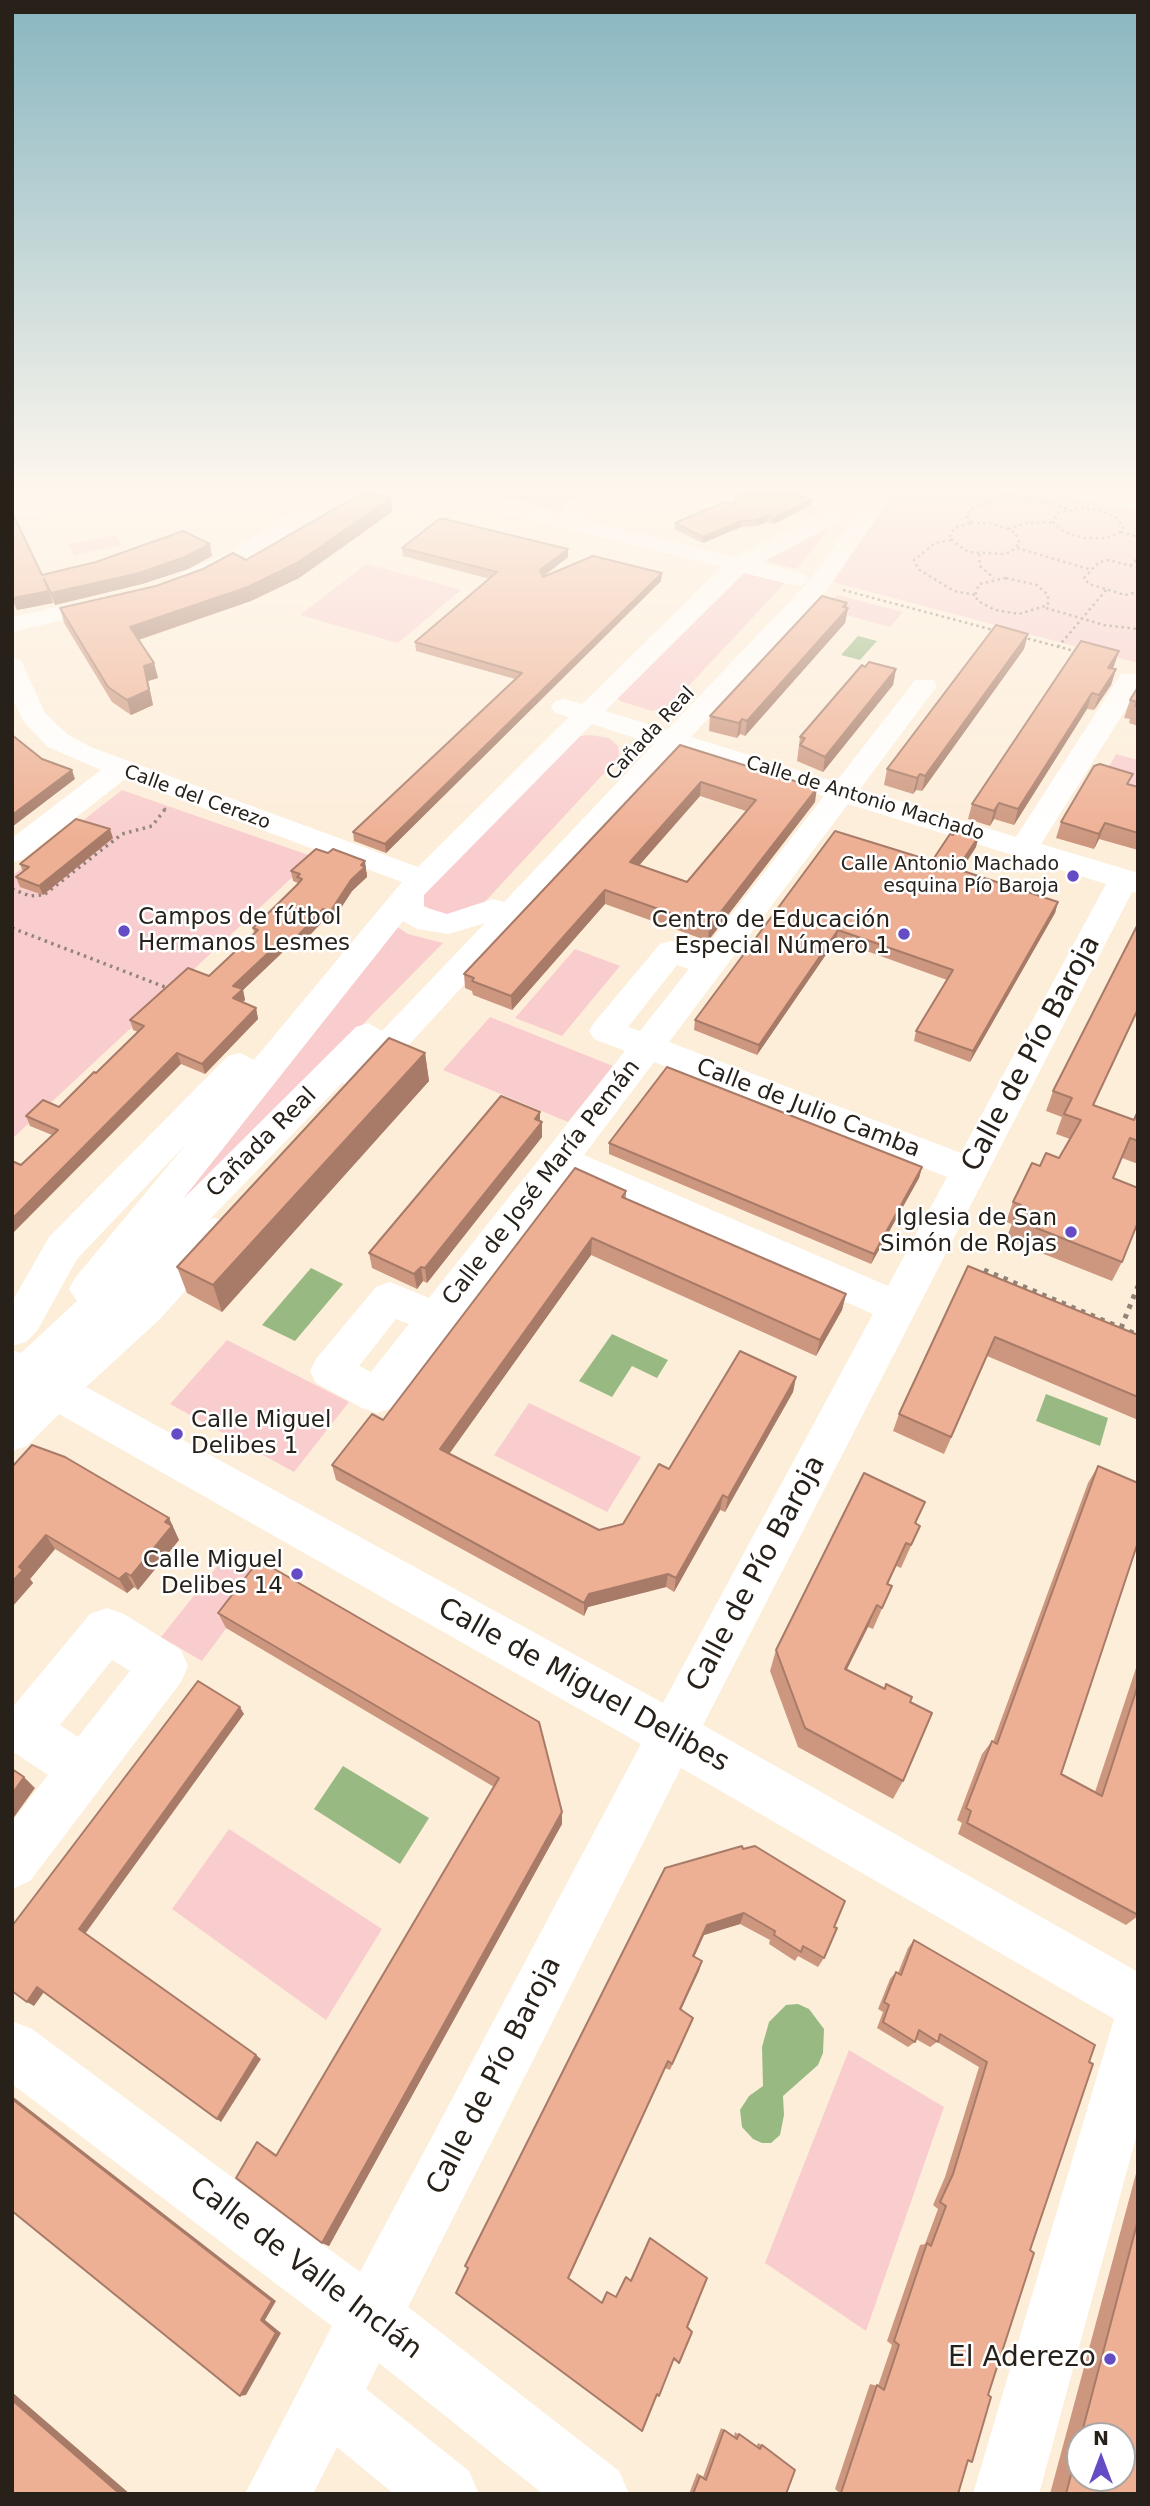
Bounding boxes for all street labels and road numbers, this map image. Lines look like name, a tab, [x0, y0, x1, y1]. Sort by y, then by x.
street label: Cañada Real	[602, 683, 700, 785]
street label: Calle de Antonio Machado	[743, 752, 987, 846]
street label: Calle del Cerezo	[121, 761, 273, 835]
street label: Calle de Pío Baroja	[956, 930, 1108, 1178]
street label: Calle de Julio Camba	[692, 1054, 924, 1164]
street label: Calle de José María Pemán	[437, 1055, 647, 1311]
street label: Cañada Real	[201, 1082, 323, 1204]
street label: Calle de Pío Baroja	[681, 1450, 833, 1698]
street label: Calle de Miguel Delibes	[432, 1592, 734, 1780]
street label: Calle de Pío Baroja	[420, 1952, 570, 2200]
street label: Calle de Valle Inclán	[182, 2171, 428, 2367]

